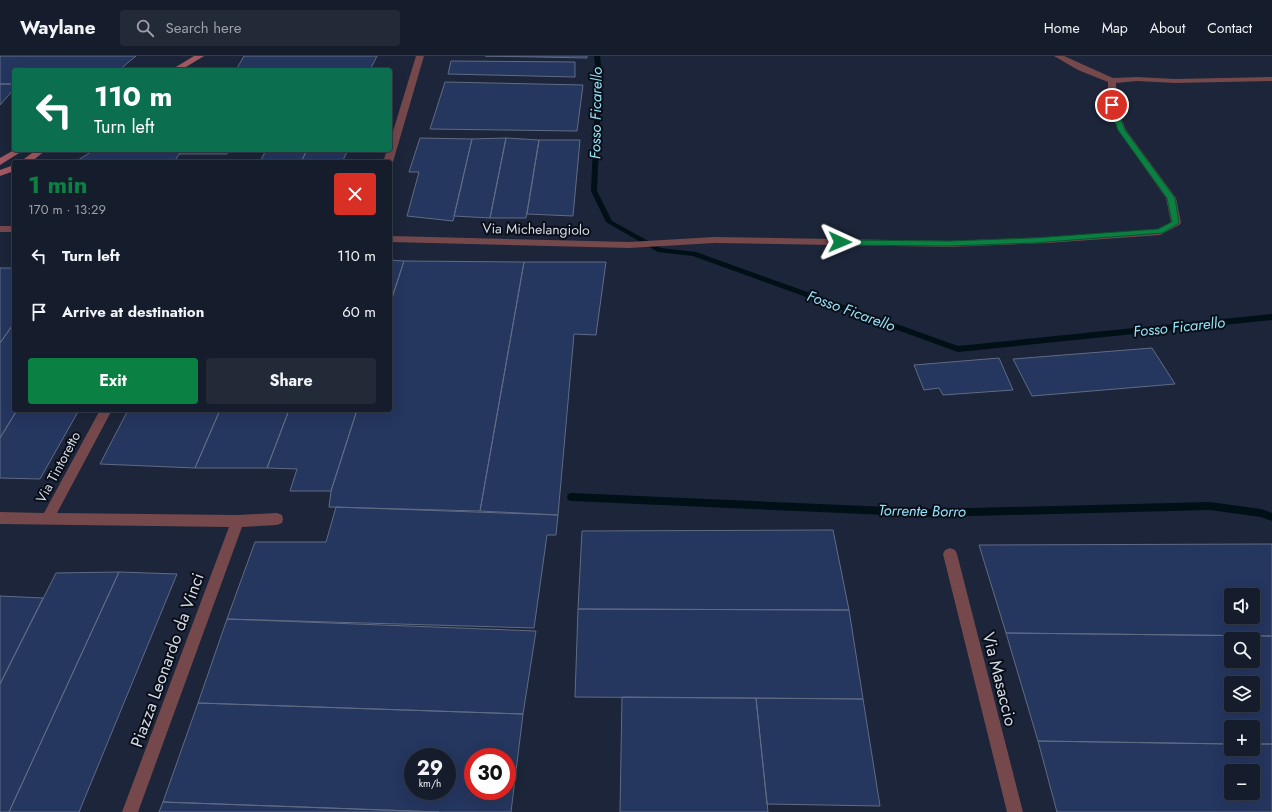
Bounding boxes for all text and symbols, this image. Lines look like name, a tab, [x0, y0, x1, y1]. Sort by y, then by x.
search box	[120, 10, 400, 46]
text: Waylane	[20, 14, 96, 41]
icon: search	[134, 17, 156, 39]
text: Search here	[166, 17, 241, 39]
text: Home	[1044, 18, 1080, 38]
text: Map	[1102, 18, 1128, 38]
text: About	[1150, 18, 1185, 38]
text: Contact	[1207, 18, 1252, 38]
water label: Fosso Ficarello	[584, 67, 608, 159]
text: 110 m	[94, 76, 172, 117]
icon: left	[28, 84, 80, 136]
pin	[1095, 88, 1129, 122]
icon: arrive	[1101, 94, 1123, 116]
text: Turn left	[94, 114, 154, 140]
text: 1 min	[28, 167, 88, 202]
button: close	[334, 173, 376, 215]
text: 170 m · 13:29	[28, 200, 106, 219]
street label: Via Michelangiolo	[482, 218, 590, 240]
position arrow	[819, 221, 861, 263]
icon: left	[28, 245, 50, 267]
text: Turn left	[62, 245, 120, 267]
text: 110 m	[337, 245, 376, 267]
water label: Fosso Ficarello	[804, 285, 898, 337]
icon: arrive	[28, 301, 50, 323]
text: Arrive at destination	[62, 301, 204, 323]
text: 60 m	[342, 301, 376, 323]
water label: Fosso Ficarello	[1132, 311, 1226, 343]
button: Exit	[28, 358, 198, 404]
button: Share	[206, 358, 376, 404]
street label: Via Tintoretto	[31, 427, 85, 506]
water label: Torrente Borro	[878, 499, 966, 523]
street label: Piazza Leonardo da Vinci	[124, 569, 210, 751]
map controls	[1224, 588, 1260, 800]
button: sound	[1224, 588, 1260, 624]
street label: Via Masaccio	[977, 630, 1023, 728]
button: search	[1224, 632, 1260, 668]
button: layers	[1224, 676, 1260, 712]
button: +	[1224, 720, 1260, 756]
speed limit sign: 30	[464, 748, 516, 800]
text: 29	[417, 754, 443, 783]
button: −	[1224, 764, 1260, 800]
text: km/h	[419, 776, 441, 791]

